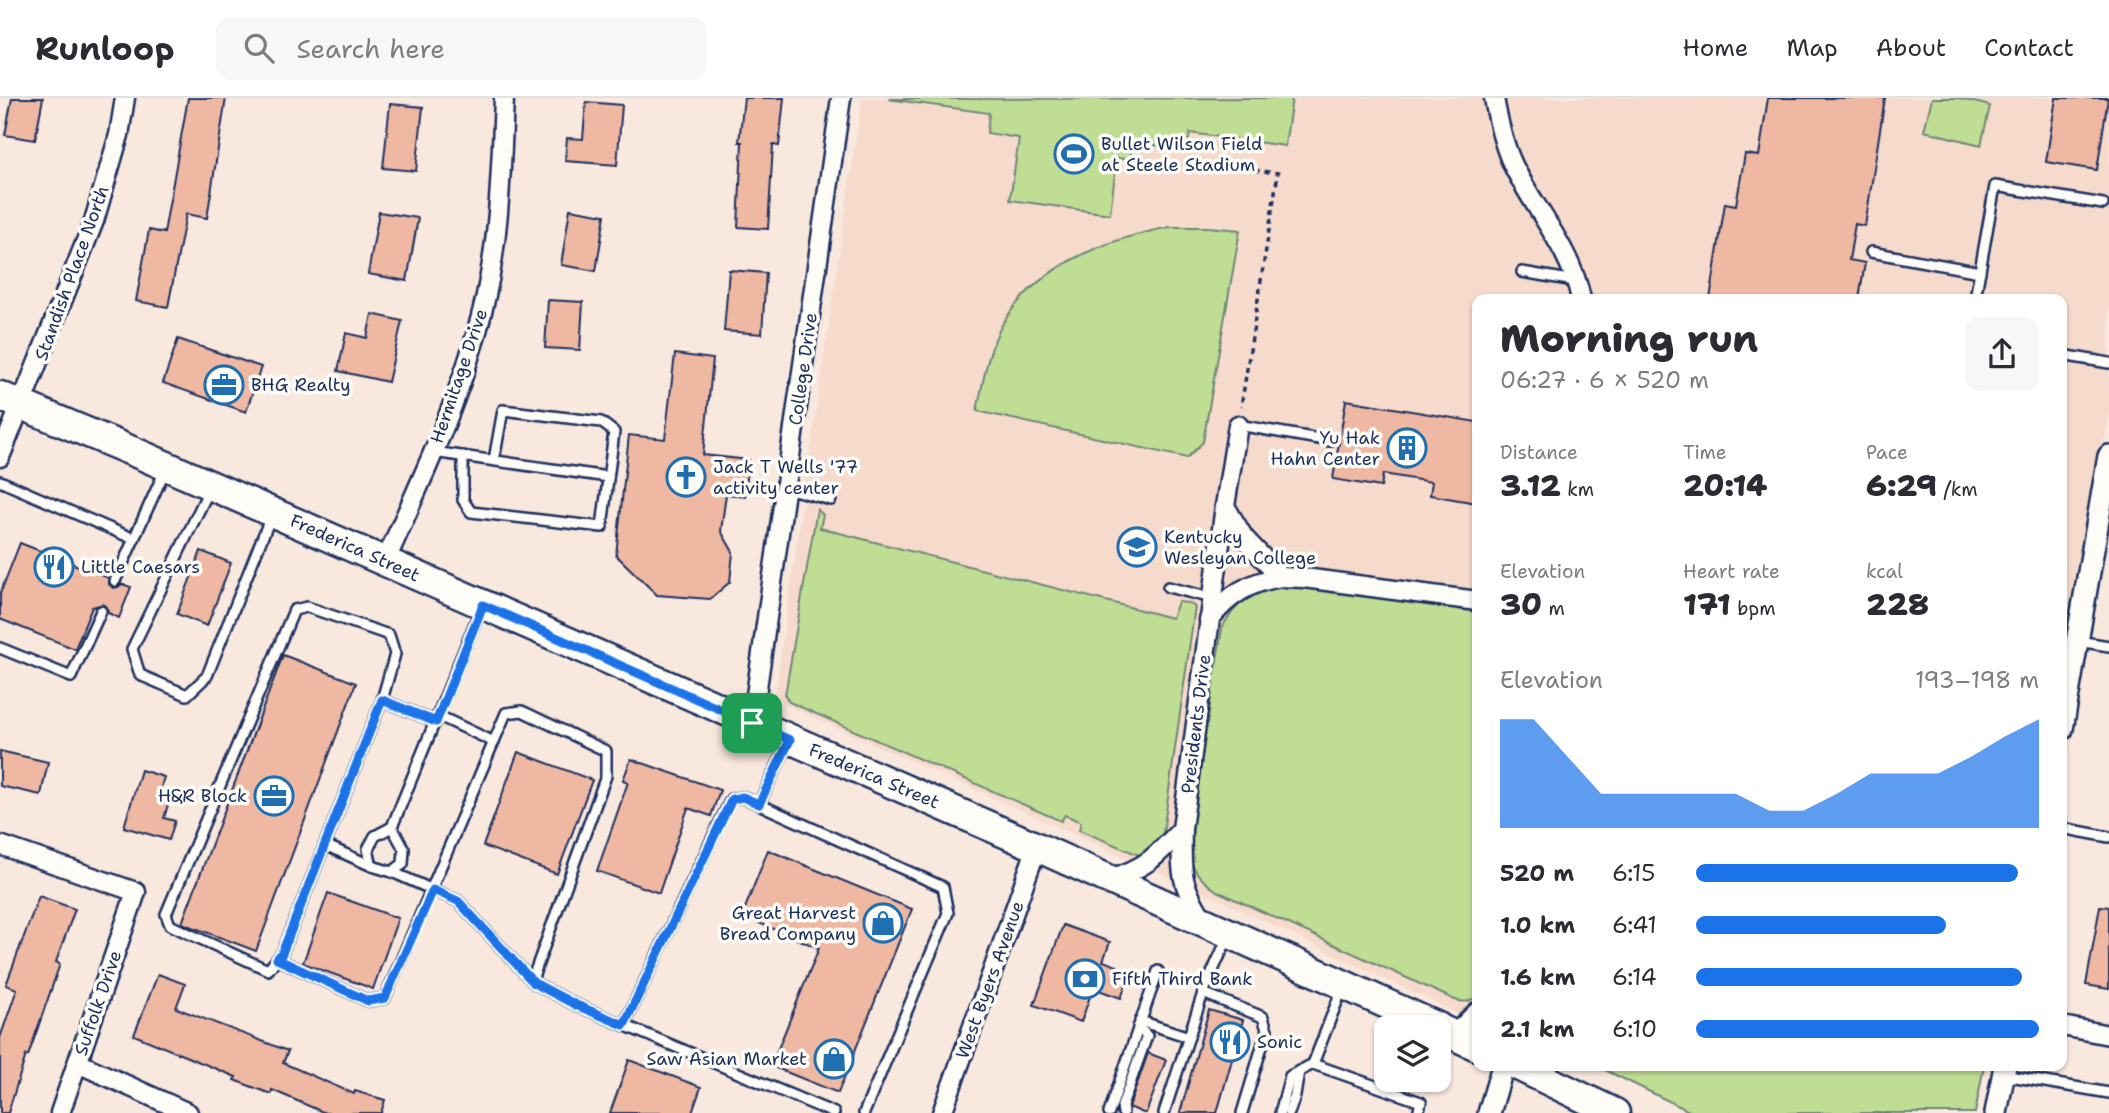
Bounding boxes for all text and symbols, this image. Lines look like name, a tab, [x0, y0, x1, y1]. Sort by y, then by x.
search box	[216, 17, 706, 80]
text: Runloop	[35, 26, 174, 71]
icon: search	[240, 29, 278, 67]
text: Search here	[296, 31, 445, 66]
text: Home	[1682, 32, 1748, 64]
text: Map	[1786, 32, 1838, 64]
text: About	[1876, 32, 1946, 64]
text: Contact	[1984, 32, 2074, 64]
place label: Bullet Wilson Field at Steele Stadium	[1101, 132, 1262, 177]
sports icon: Bullet Wilson Field at Steele Stadium	[1053, 133, 1095, 175]
street label: Standish Place North	[29, 182, 115, 364]
street label: Hermitage Drive	[425, 306, 493, 446]
street label: College Drive	[783, 311, 823, 427]
text: Morning run	[1500, 313, 1758, 364]
button: share	[1965, 317, 2039, 391]
office icon: BHG Realty	[203, 364, 245, 406]
text: 06:27 · 6 × 520 m	[1500, 365, 1709, 395]
place label: BHG Realty	[251, 373, 351, 397]
place label: Yu Hak Hahn Center	[1270, 426, 1380, 471]
building icon: Yu Hak Hahn Center	[1386, 427, 1428, 469]
text: Distance	[1500, 440, 1578, 465]
text: Time	[1683, 440, 1727, 465]
text: Pace	[1866, 440, 1908, 465]
place label: Jack T Wells '77 activity center	[713, 455, 858, 500]
church icon: Jack T Wells '77 activity center	[665, 456, 707, 498]
text: 3.12	[1500, 465, 1561, 506]
text: 20:14	[1683, 465, 1767, 506]
text: 6:29	[1866, 465, 1937, 506]
text: km	[1561, 477, 1594, 502]
text: /km	[1937, 477, 1978, 502]
street label: Frederica Street	[286, 509, 424, 587]
place label: Kentucky Wesleyan College	[1164, 525, 1316, 570]
school or university icon: Kentucky Wesleyan College	[1116, 526, 1158, 568]
restaurant icon: Little Caesars	[33, 546, 75, 588]
place label: Little Caesars	[81, 555, 200, 579]
text: Elevation	[1500, 559, 1585, 584]
text: Heart rate	[1683, 559, 1780, 584]
text: kcal	[1866, 559, 1903, 584]
text: 30	[1500, 584, 1542, 625]
text: 171	[1683, 584, 1731, 625]
text: 228	[1866, 584, 1929, 625]
text: m	[1542, 596, 1565, 621]
text: bpm	[1731, 596, 1776, 621]
street label: Presidents Drive	[1176, 653, 1216, 795]
text: Elevation	[1500, 665, 1603, 695]
text: 193–198 m	[1915, 665, 2039, 695]
pin	[722, 693, 782, 753]
icon: arrive	[733, 704, 771, 742]
street label: Frederica Street	[805, 738, 943, 814]
office icon: H&R Block	[253, 775, 295, 817]
place label: H&R Block	[158, 784, 247, 808]
text: 520 m	[1500, 858, 1574, 888]
text: 6:15	[1612, 858, 1655, 888]
street label: West Byers Avenue	[950, 898, 1030, 1062]
place label: Great Harvest Bread Company	[720, 901, 856, 946]
shop icon: Great Harvest Bread Company	[862, 902, 904, 944]
text: 1.0 km	[1500, 910, 1575, 940]
text: 6:41	[1612, 910, 1657, 940]
street label: Suffolk Drive	[69, 947, 127, 1059]
bank icon: Fifth Third Bank	[1064, 958, 1106, 1000]
text: 1.6 km	[1500, 962, 1575, 992]
text: 6:14	[1612, 962, 1657, 992]
place label: Fifth Third Bank	[1112, 967, 1253, 991]
text: 2.1 km	[1500, 1014, 1574, 1044]
text: 6:10	[1612, 1014, 1657, 1044]
map controls	[1374, 1015, 1451, 1092]
button: layers	[1374, 1015, 1451, 1092]
restaurant icon: Sonic	[1209, 1021, 1251, 1063]
place label: Sonic	[1257, 1030, 1302, 1054]
shop icon: Saw Asian Market	[813, 1038, 855, 1080]
place label: Saw Asian Market	[646, 1047, 807, 1071]

